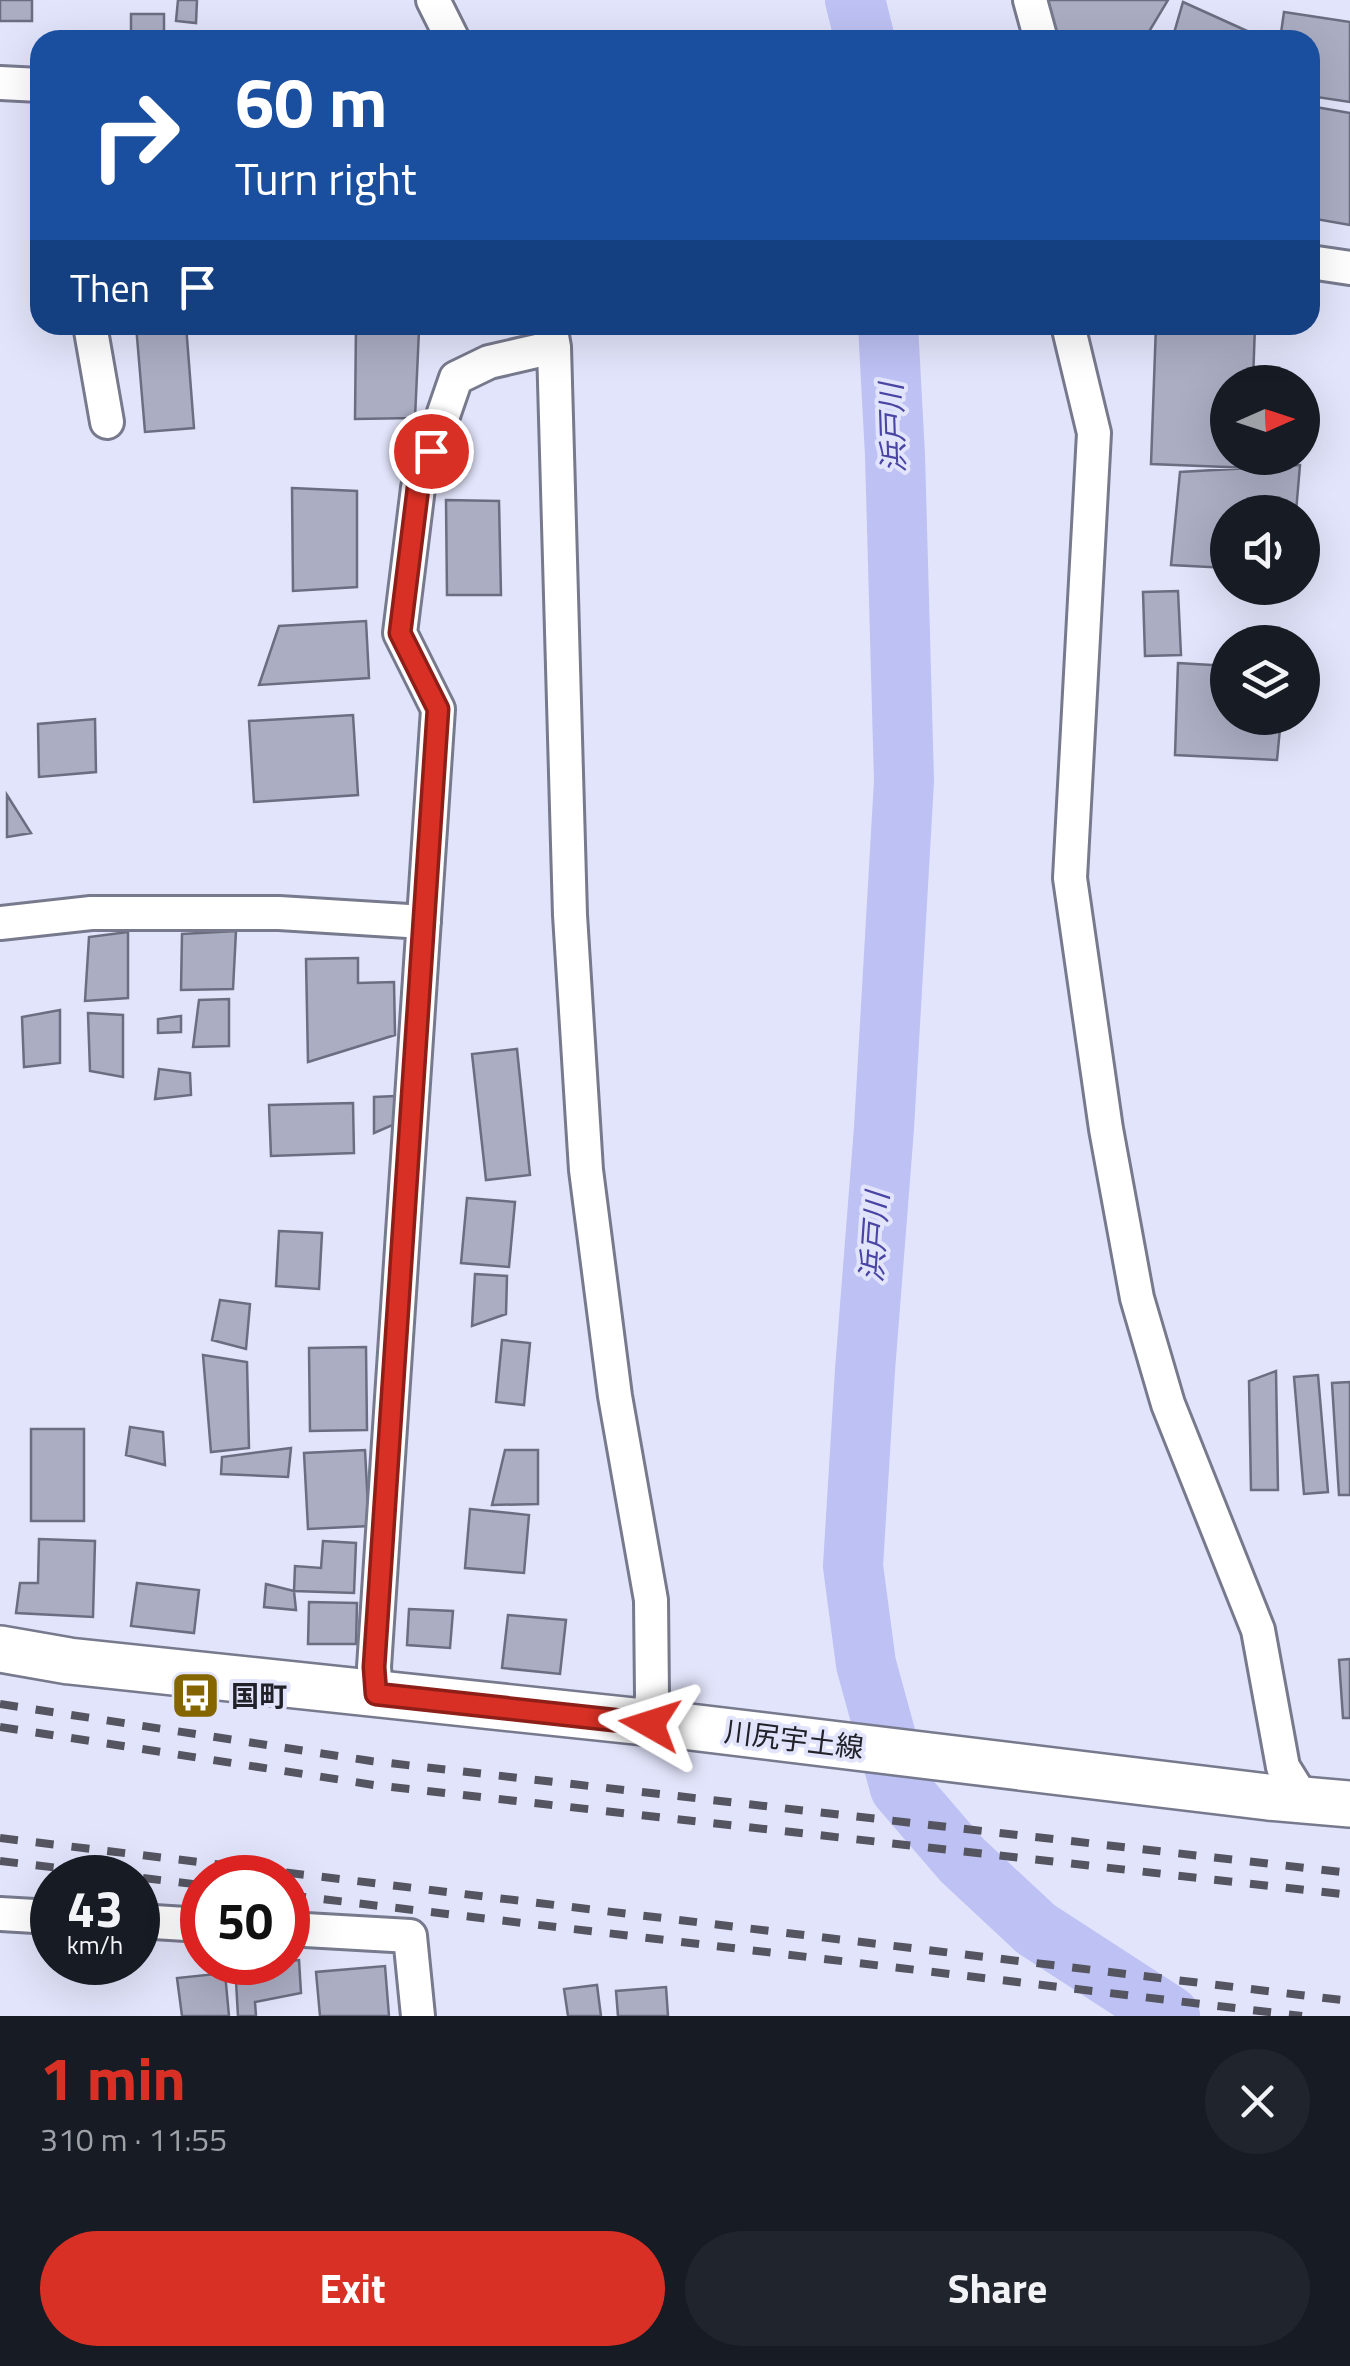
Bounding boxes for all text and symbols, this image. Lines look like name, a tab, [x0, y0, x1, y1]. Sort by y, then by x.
text: 60 m	[235, 48, 388, 154]
icon: right	[70, 70, 200, 200]
text: Turn right	[235, 144, 417, 212]
text: Then	[70, 259, 150, 317]
icon: arrive	[170, 260, 225, 315]
north arrow	[1210, 365, 1320, 475]
map controls	[1210, 365, 1320, 735]
water label: 浜戸川	[867, 379, 917, 474]
pin	[389, 409, 474, 494]
icon: arrive	[404, 424, 459, 479]
button: sound	[1210, 495, 1320, 605]
button: layers	[1210, 625, 1320, 735]
water label: 浜戸川	[848, 1188, 900, 1283]
bus stop icon: 国町	[170, 1669, 222, 1721]
position arrow	[598, 1672, 702, 1776]
place label: 国町	[231, 1674, 287, 1717]
street label: 川尻宇土線	[722, 1709, 866, 1769]
speed limit sign: 50	[180, 1855, 310, 1985]
text: 43	[67, 1870, 123, 1946]
text: km/h	[67, 1926, 123, 1964]
text: 1 min	[40, 2032, 186, 2123]
button: close	[1205, 2049, 1310, 2154]
text: 310 m · 11:55	[40, 2115, 227, 2163]
button: Exit	[40, 2231, 665, 2346]
button: Share	[685, 2231, 1310, 2346]

